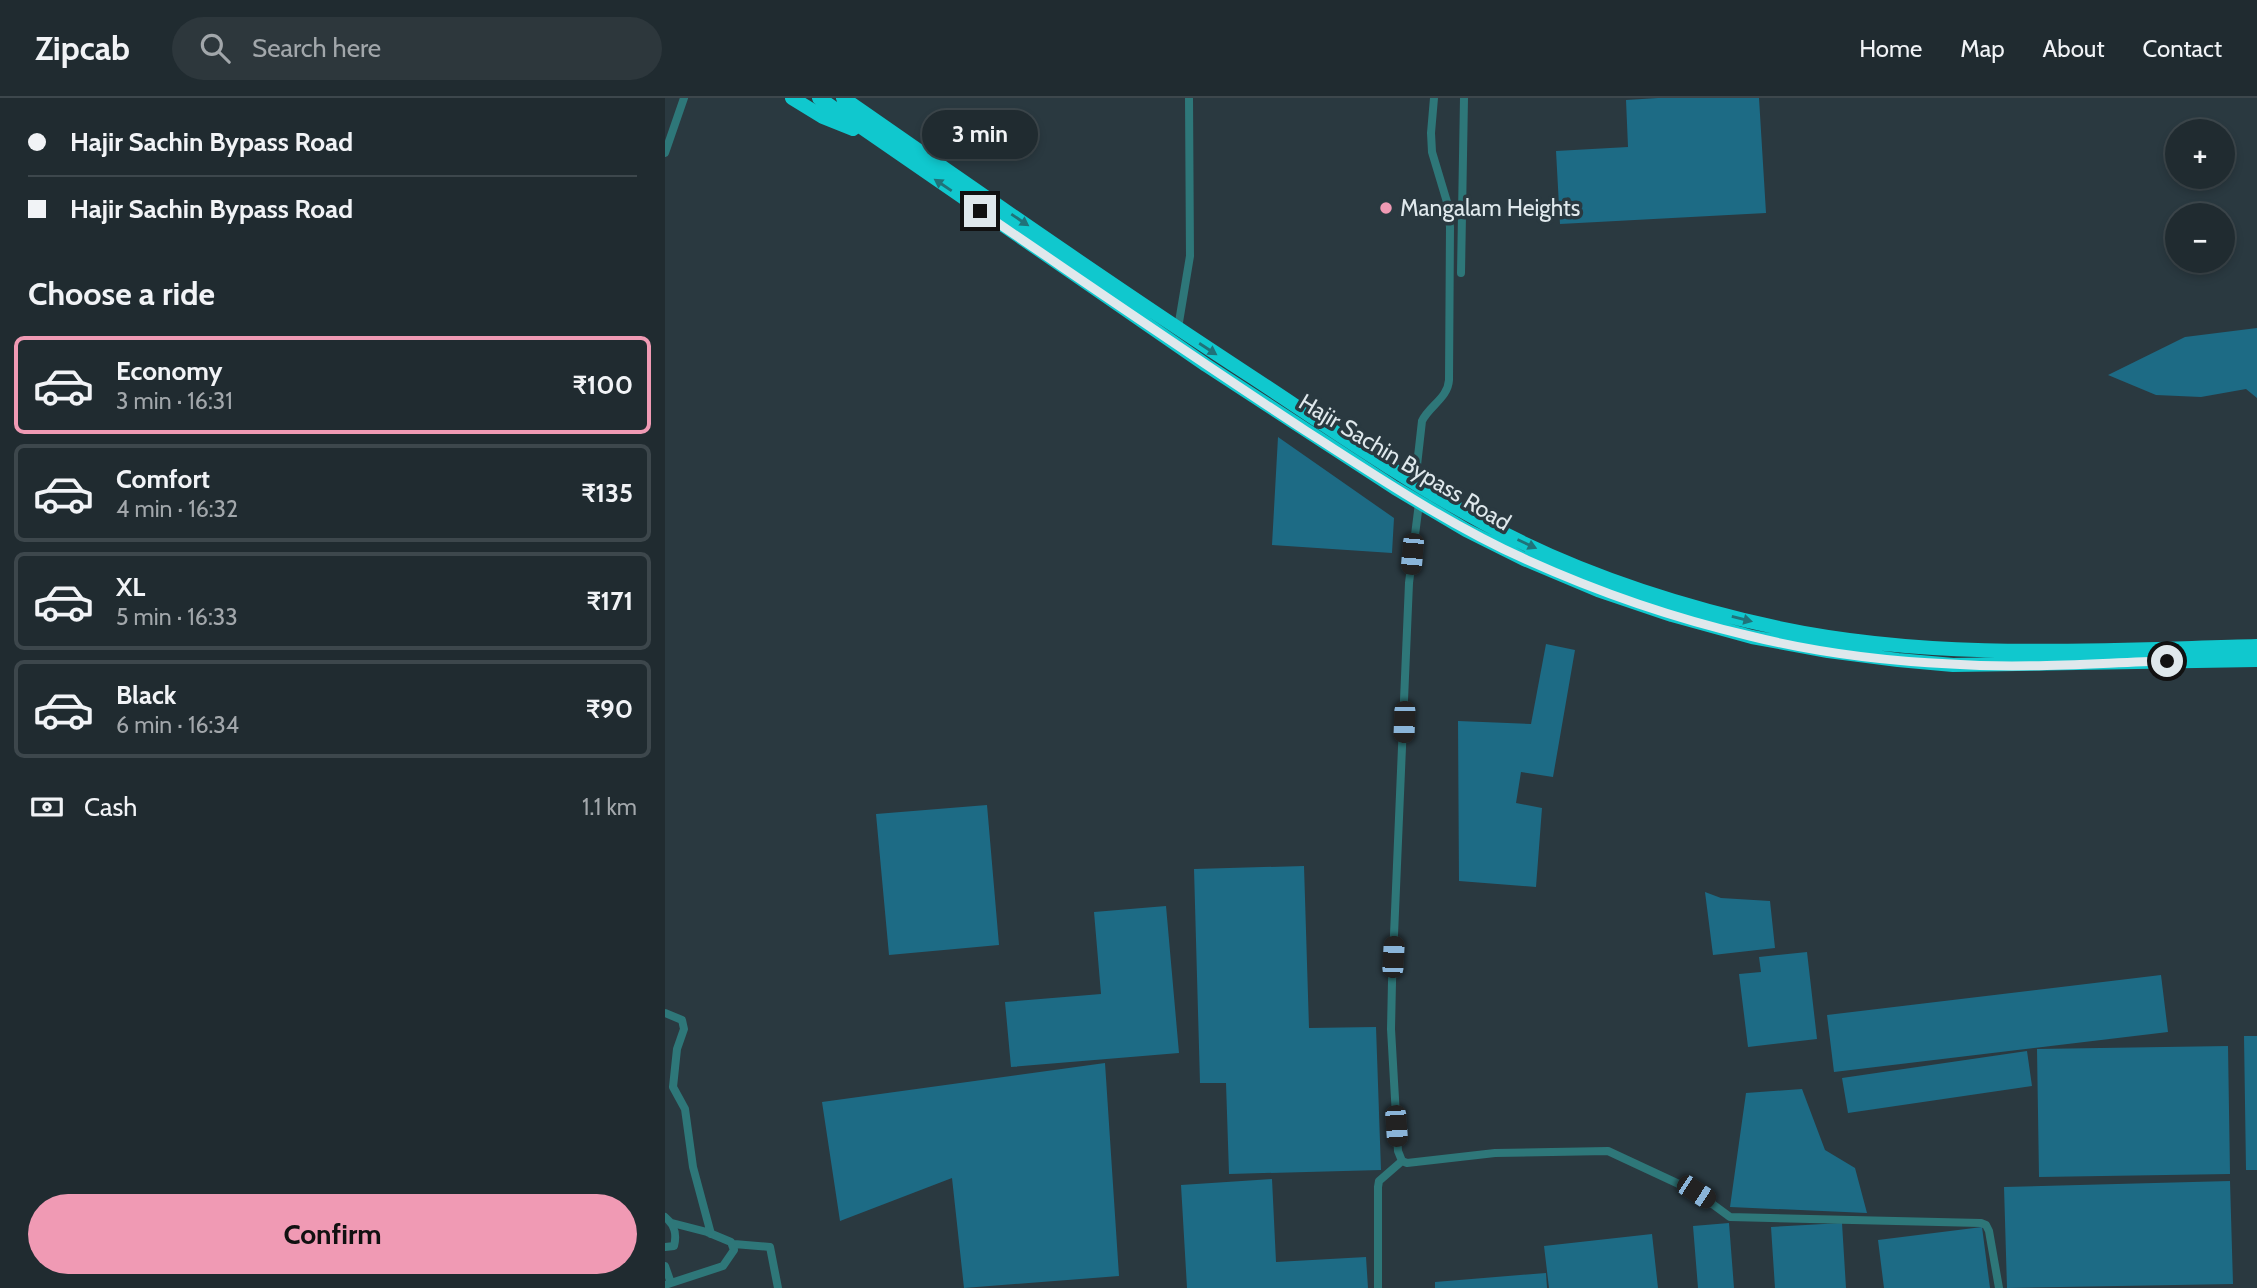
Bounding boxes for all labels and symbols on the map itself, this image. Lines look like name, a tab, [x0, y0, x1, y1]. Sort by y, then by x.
callout: 3 min	[922, 109, 1038, 158]
one-way arrow	[934, 178, 952, 192]
place label: Mangalam Heights	[1400, 194, 1580, 222]
route end	[964, 195, 996, 227]
marker: Mangalam Heights	[1378, 200, 1394, 216]
one-way arrow	[1010, 214, 1030, 227]
one-way arrow	[1199, 342, 1217, 356]
street label: Hajir Sachin Bypass Road	[1294, 388, 1516, 536]
car	[1400, 532, 1425, 576]
one-way arrow	[1517, 538, 1537, 549]
one-way arrow	[1731, 614, 1753, 625]
route start	[2151, 645, 2183, 677]
car	[1393, 701, 1416, 743]
car	[1382, 935, 1405, 979]
car	[1385, 1104, 1408, 1148]
car	[1673, 1172, 1720, 1212]

